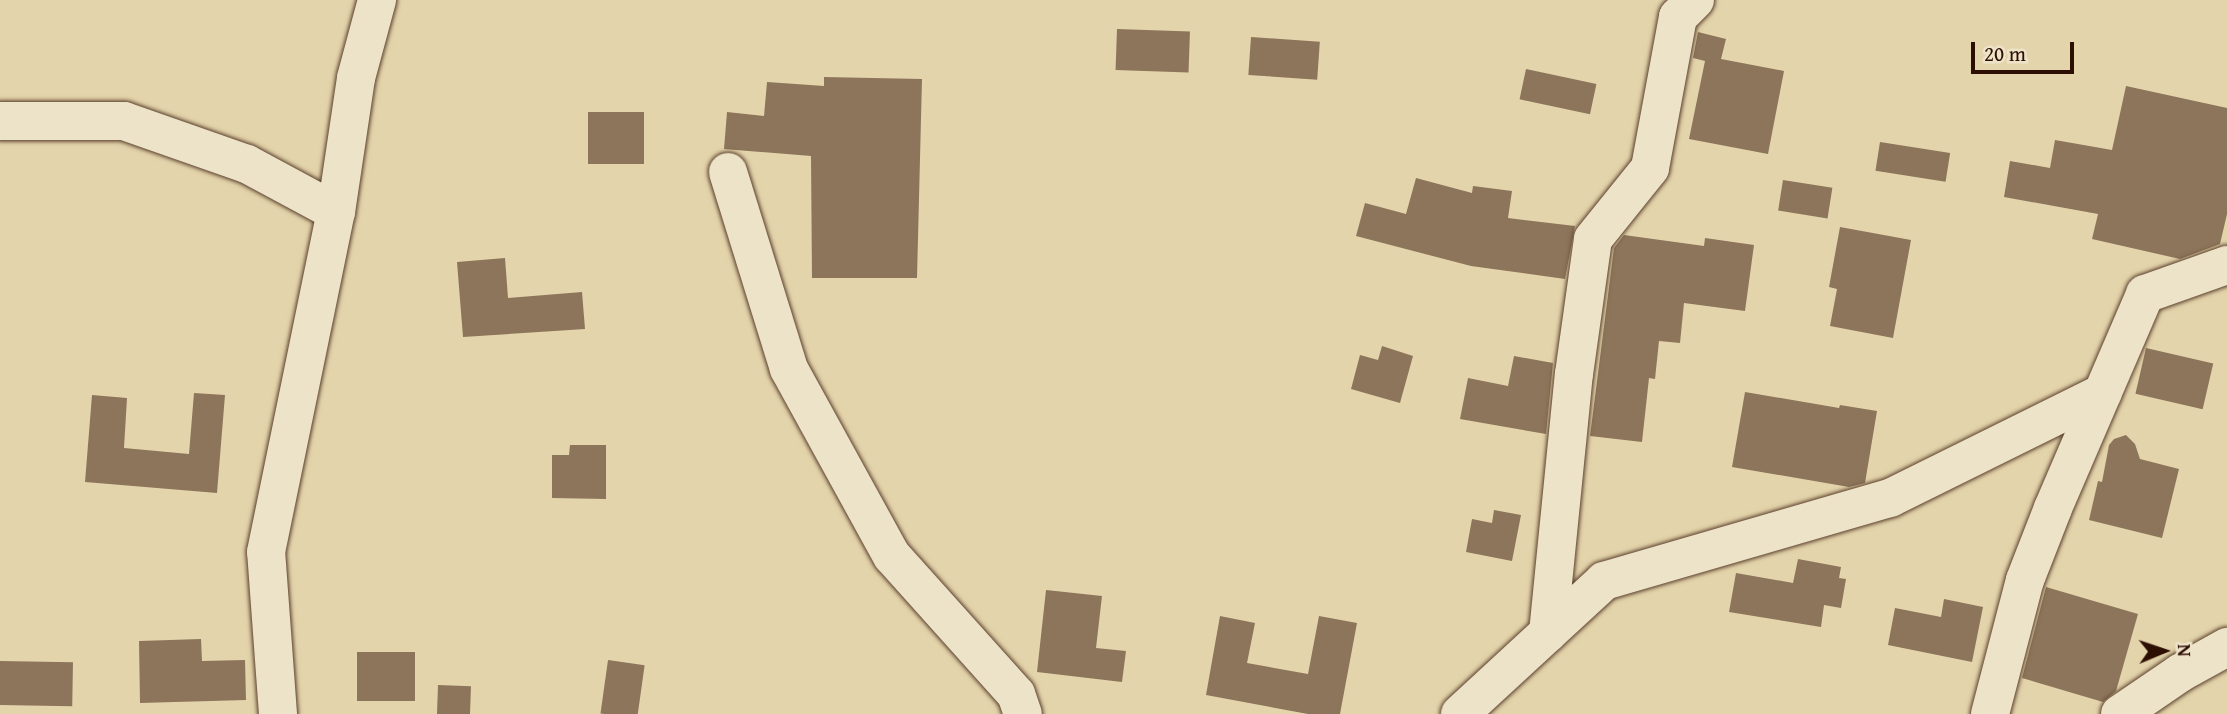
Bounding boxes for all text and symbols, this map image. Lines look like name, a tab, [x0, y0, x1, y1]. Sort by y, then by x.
scale bar	[1975, 28, 2078, 72]
text: 20 m	[1984, 38, 2026, 69]
north arrow	[2129, 616, 2199, 686]
text: N	[2171, 643, 2199, 657]

